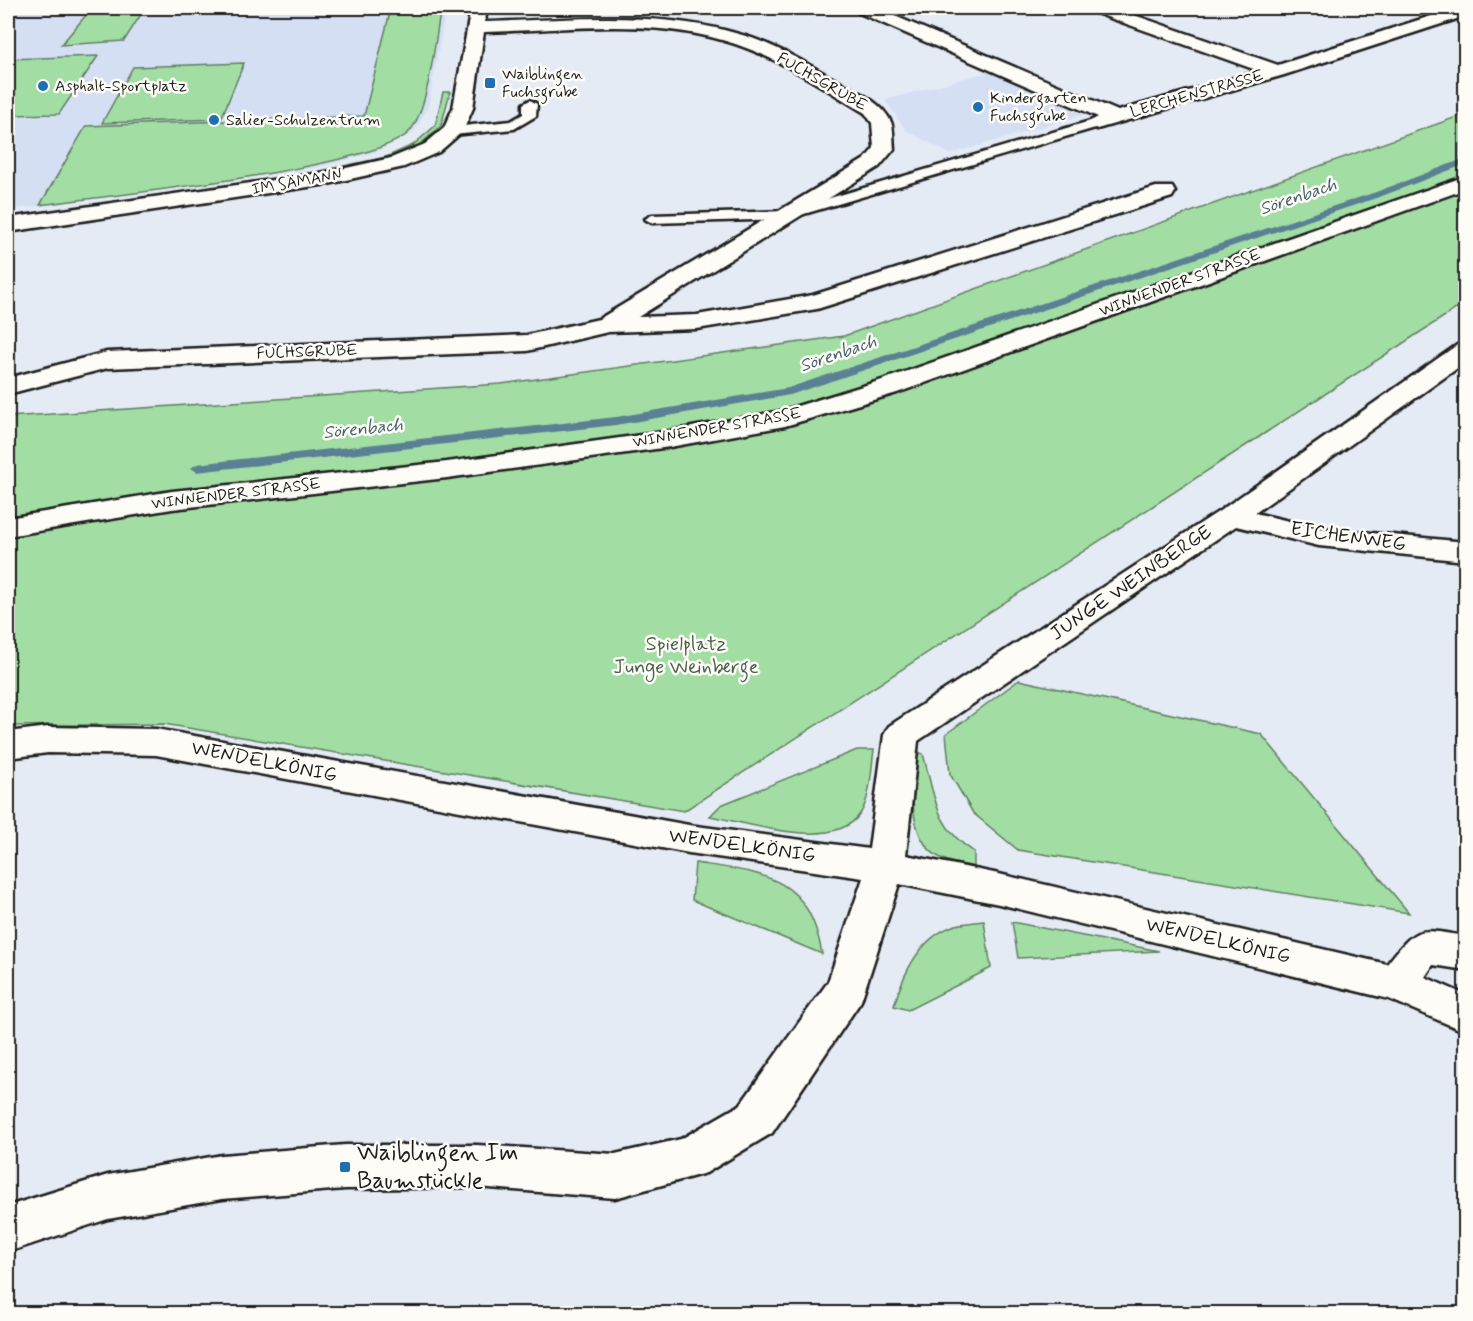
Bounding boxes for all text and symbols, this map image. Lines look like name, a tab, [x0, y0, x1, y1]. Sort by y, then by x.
street label: FUCHSGRUBE	[773, 48, 871, 116]
place label: Waiblingen Fuchsgrube	[502, 64, 584, 104]
street label: LERCHENSTRASSE	[1128, 65, 1266, 123]
place label: Asphalt-Sportplatz	[55, 76, 187, 97]
marker: Waiblingen Fuchsgrube	[483, 76, 497, 90]
marker: Asphalt-Sportplatz	[36, 79, 50, 93]
place label: Kindergarten Fuchsgrube	[990, 88, 1087, 128]
marker: Kindergarten Fuchsgrube	[971, 100, 985, 114]
place label: Salier-Schulzentrum	[226, 110, 380, 131]
marker: Salier-Schulzentrum	[207, 113, 221, 127]
street label: IM SÄMANN	[250, 164, 344, 200]
water label: Sörenbach	[1256, 173, 1340, 221]
street label: WINNENDER STRASSE	[1096, 244, 1264, 322]
water label: Sörenbach	[796, 330, 880, 378]
street label: FUCHSGRUBE	[256, 340, 358, 364]
street label: WINNENDER STRASSE	[631, 403, 803, 453]
water label: Sörenbach	[322, 413, 404, 445]
street label: WINNENDER STRASSE	[150, 473, 322, 515]
street label: EICHENWEG	[1289, 516, 1407, 558]
street label: JUNGE WEINBERGE	[1045, 519, 1217, 647]
park label: Spielplatz Junge Weinberge	[613, 631, 759, 683]
street label: WENDELKÖNIG	[189, 735, 339, 789]
street label: WENDELKÖNIG	[667, 822, 817, 870]
street label: WENDELKÖNIG	[1143, 911, 1293, 971]
place label: Waiblingen Im Baumstückle	[357, 1138, 518, 1197]
marker: Waiblingen Im Baumstückle	[338, 1160, 352, 1174]

